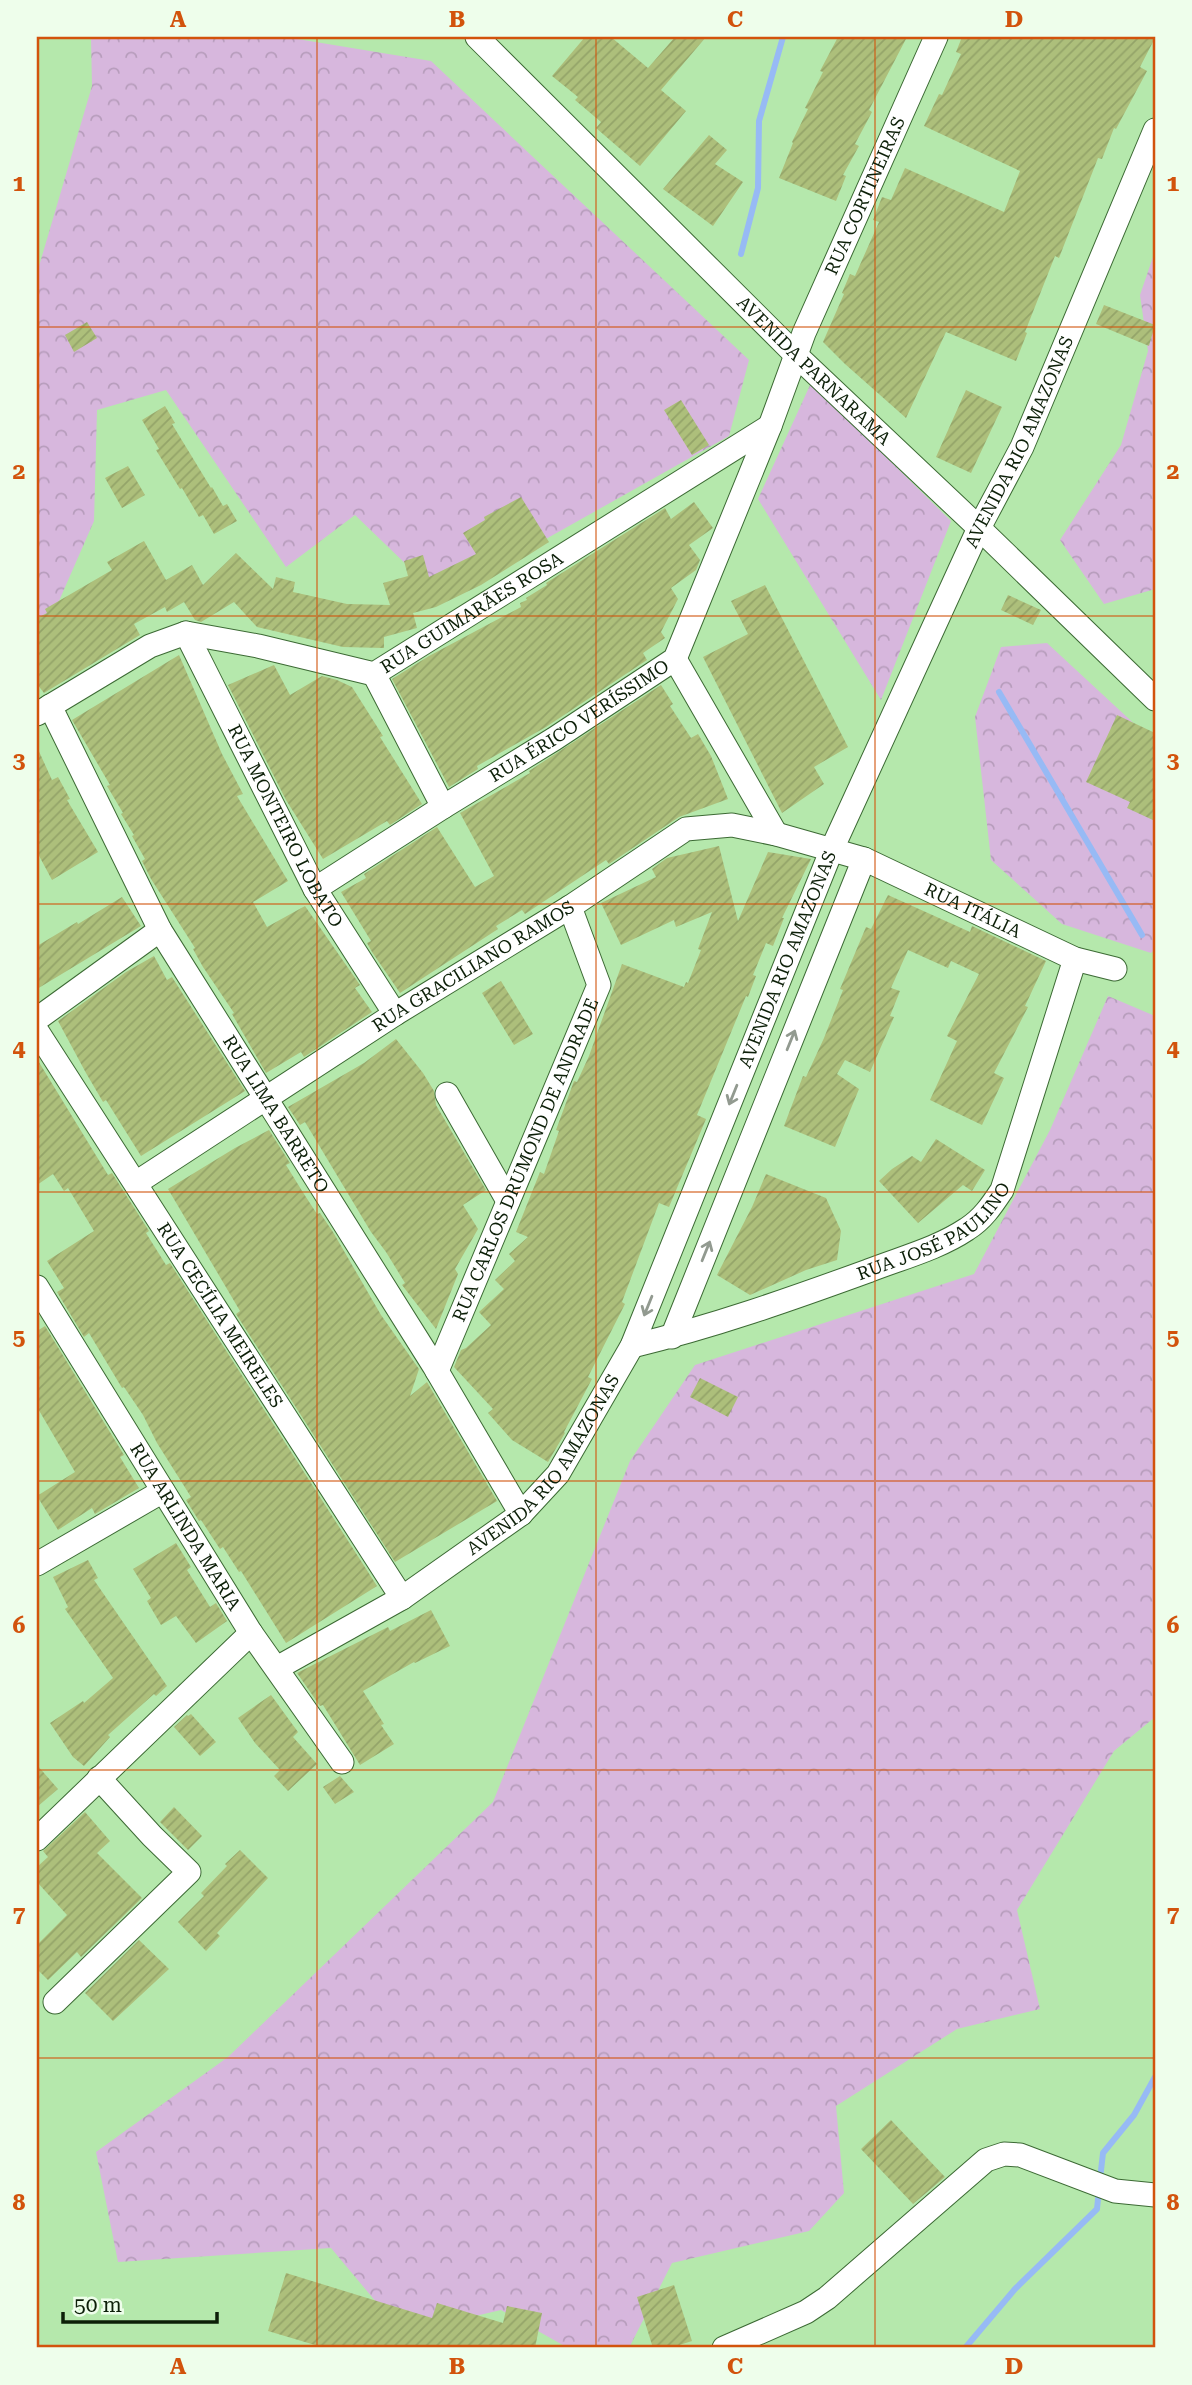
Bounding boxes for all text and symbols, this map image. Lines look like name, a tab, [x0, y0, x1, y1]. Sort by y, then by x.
text: A	[170, 6, 187, 33]
text: B	[449, 6, 465, 33]
text: C	[727, 6, 743, 33]
text: D	[1005, 6, 1023, 33]
street label: RUA CORTINEIRAS	[820, 113, 909, 278]
text: 1	[13, 170, 26, 197]
text: 1	[1167, 170, 1180, 197]
street label: AVENIDA PARNARAMA	[733, 291, 896, 449]
street label: AVENIDA RIO AMAZONAS	[960, 333, 1077, 551]
text: 2	[13, 458, 25, 485]
text: 2	[1167, 458, 1179, 485]
street label: RUA GUIMARÃES ROSA	[376, 547, 567, 677]
street label: RUA ÉRICO VERÍSSIMO	[485, 655, 673, 786]
street label: RUA MONTEIRO LOBATO	[224, 721, 348, 931]
text: 3	[13, 747, 26, 774]
text: 3	[1167, 747, 1180, 774]
street label: AVENIDA RIO AMAZONAS	[734, 848, 840, 1071]
street label: RUA ITÁLIA	[921, 878, 1025, 942]
street label: RUA GRACILIANO RAMOS	[368, 896, 578, 1036]
street label: RUA CARLOS DRUMOND DE ANDRADE	[448, 995, 602, 1325]
one-way arrow	[786, 1029, 799, 1051]
street label: RUA LIMA BARRETO	[219, 1031, 334, 1197]
text: 4	[13, 1035, 26, 1062]
text: 4	[1167, 1035, 1180, 1062]
one-way arrow	[726, 1083, 739, 1105]
street label: RUA JOSÉ PAULINO	[854, 1178, 1014, 1284]
street label: RUA CECÍLIA MEIRELES	[153, 1219, 288, 1411]
one-way arrow	[701, 1240, 714, 1262]
one-way arrow	[641, 1294, 654, 1316]
text: 5	[13, 1324, 26, 1351]
text: 5	[1167, 1324, 1180, 1351]
street label: AVENIDA RIO AMAZONAS	[463, 1370, 623, 1559]
street label: RUA ARLINDA MARIA	[126, 1439, 246, 1614]
text: 6	[13, 1612, 26, 1639]
text: 6	[1167, 1612, 1180, 1639]
text: 7	[13, 1901, 26, 1928]
text: 7	[1167, 1901, 1180, 1928]
text: 8	[13, 2189, 26, 2216]
text: 8	[1167, 2189, 1180, 2216]
scale bar	[63, 2280, 217, 2324]
text: 50 m	[74, 2293, 122, 2317]
text: A	[170, 2353, 187, 2380]
text: B	[449, 2353, 465, 2380]
text: C	[727, 2353, 743, 2380]
text: D	[1005, 2353, 1023, 2380]

